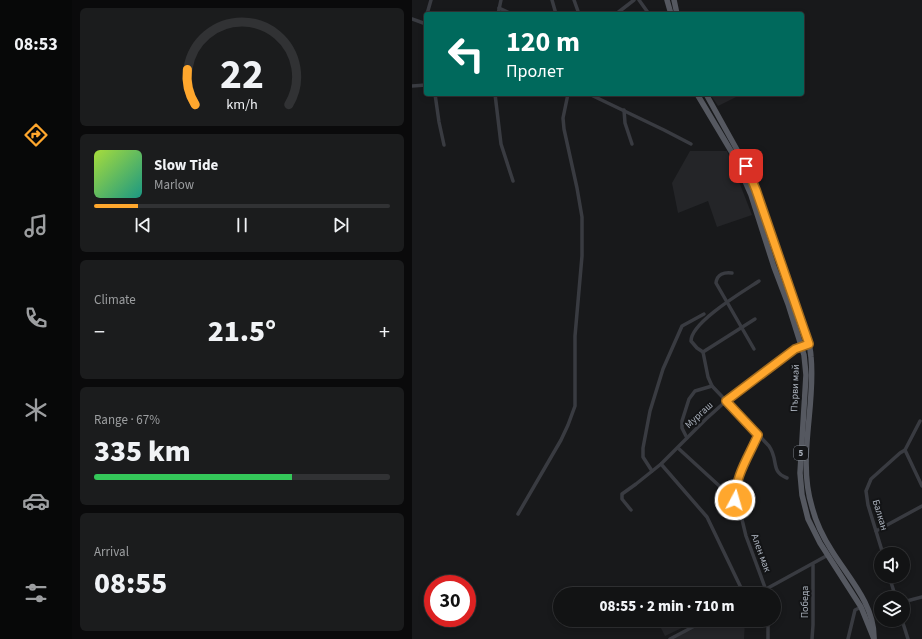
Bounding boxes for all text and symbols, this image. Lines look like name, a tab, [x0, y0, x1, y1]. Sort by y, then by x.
text: 120 m	[506, 22, 580, 62]
icon: left	[440, 28, 492, 80]
text: 08:53	[14, 32, 58, 57]
text: 22	[220, 45, 264, 105]
text: Пролет	[506, 59, 564, 84]
text: km/h	[226, 94, 258, 115]
icon: directions	[22, 121, 50, 149]
pin	[729, 149, 763, 183]
text: Slow Tide	[154, 155, 218, 176]
icon: arrive	[735, 155, 757, 177]
text: Marlow	[154, 176, 194, 194]
icon: music	[22, 212, 50, 240]
icon: previous	[132, 214, 154, 236]
icon: pause	[231, 214, 253, 236]
icon: next	[330, 214, 352, 236]
text: Climate	[94, 291, 136, 309]
icon: phone	[22, 304, 50, 332]
text: 21.5°	[208, 310, 276, 353]
text: −	[94, 316, 105, 348]
text: +	[379, 316, 390, 348]
street label: Първи май	[787, 364, 803, 412]
icon: climate	[22, 396, 50, 424]
street label: Мургаш	[682, 398, 716, 432]
text: Range · 67%	[94, 411, 160, 429]
text: 335 km	[94, 430, 191, 473]
road number: 5	[794, 446, 808, 460]
position arrow	[714, 479, 756, 521]
icon: car	[22, 487, 50, 515]
street label: Балкан	[869, 498, 891, 532]
street label: Ален мак	[748, 532, 774, 574]
text: Arrival	[94, 543, 129, 561]
map controls	[874, 547, 910, 627]
button: sound	[874, 547, 910, 583]
text: 08:55	[94, 562, 167, 605]
speed limit sign: 30	[424, 575, 476, 627]
icon: filters	[22, 579, 50, 607]
street label: Победа	[798, 586, 812, 618]
button: layers	[874, 591, 910, 627]
text: 08:55 · 2 min · 710 m	[600, 596, 734, 617]

